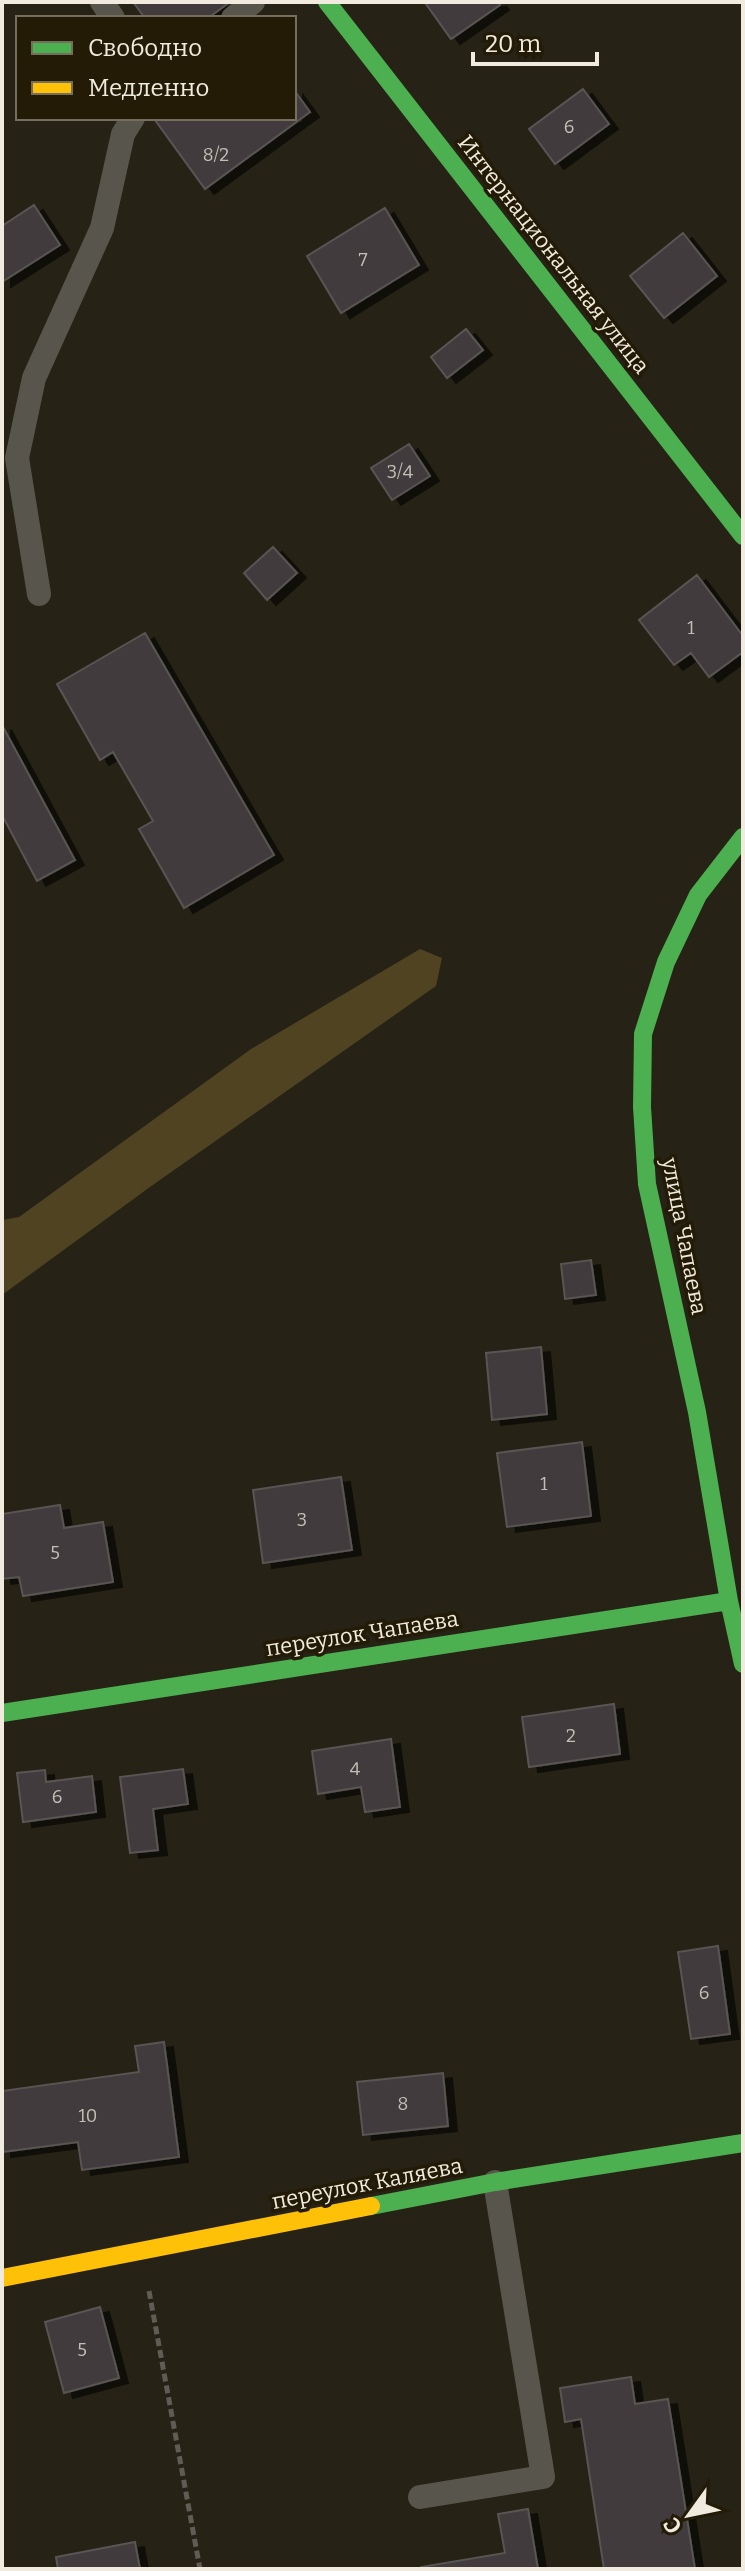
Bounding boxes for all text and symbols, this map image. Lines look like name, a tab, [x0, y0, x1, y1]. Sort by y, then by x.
legend	[16, 16, 296, 120]
scale bar	[473, 16, 597, 66]
text: 20 m	[485, 30, 541, 58]
text: Свободно	[88, 34, 202, 62]
text: Медленно	[88, 74, 209, 102]
house number: 6	[564, 116, 574, 138]
street label: Интернациональная улица	[452, 130, 655, 379]
house number: 8/2	[203, 144, 229, 166]
house number: 7	[358, 249, 368, 271]
house number: 3/4	[387, 461, 414, 483]
house number: 1	[687, 617, 695, 639]
street label: улица Чапаева	[656, 1154, 713, 1317]
house number: 1	[540, 1473, 548, 1495]
house number: 3	[297, 1509, 307, 1531]
house number: 5	[50, 1542, 60, 1564]
street label: переулок Чапаева	[264, 1605, 460, 1662]
house number: 2	[566, 1725, 576, 1747]
house number: 4	[350, 1758, 361, 1780]
house number: 6	[52, 1786, 62, 1808]
house number: 6	[699, 1982, 709, 2004]
house number: 8	[398, 2093, 408, 2115]
house number: 10	[79, 2105, 97, 2127]
street label: переулок Каляева	[269, 2152, 465, 2215]
house number: 5	[77, 2339, 87, 2361]
north arrow	[649, 2475, 729, 2555]
text: С	[657, 2512, 688, 2539]

